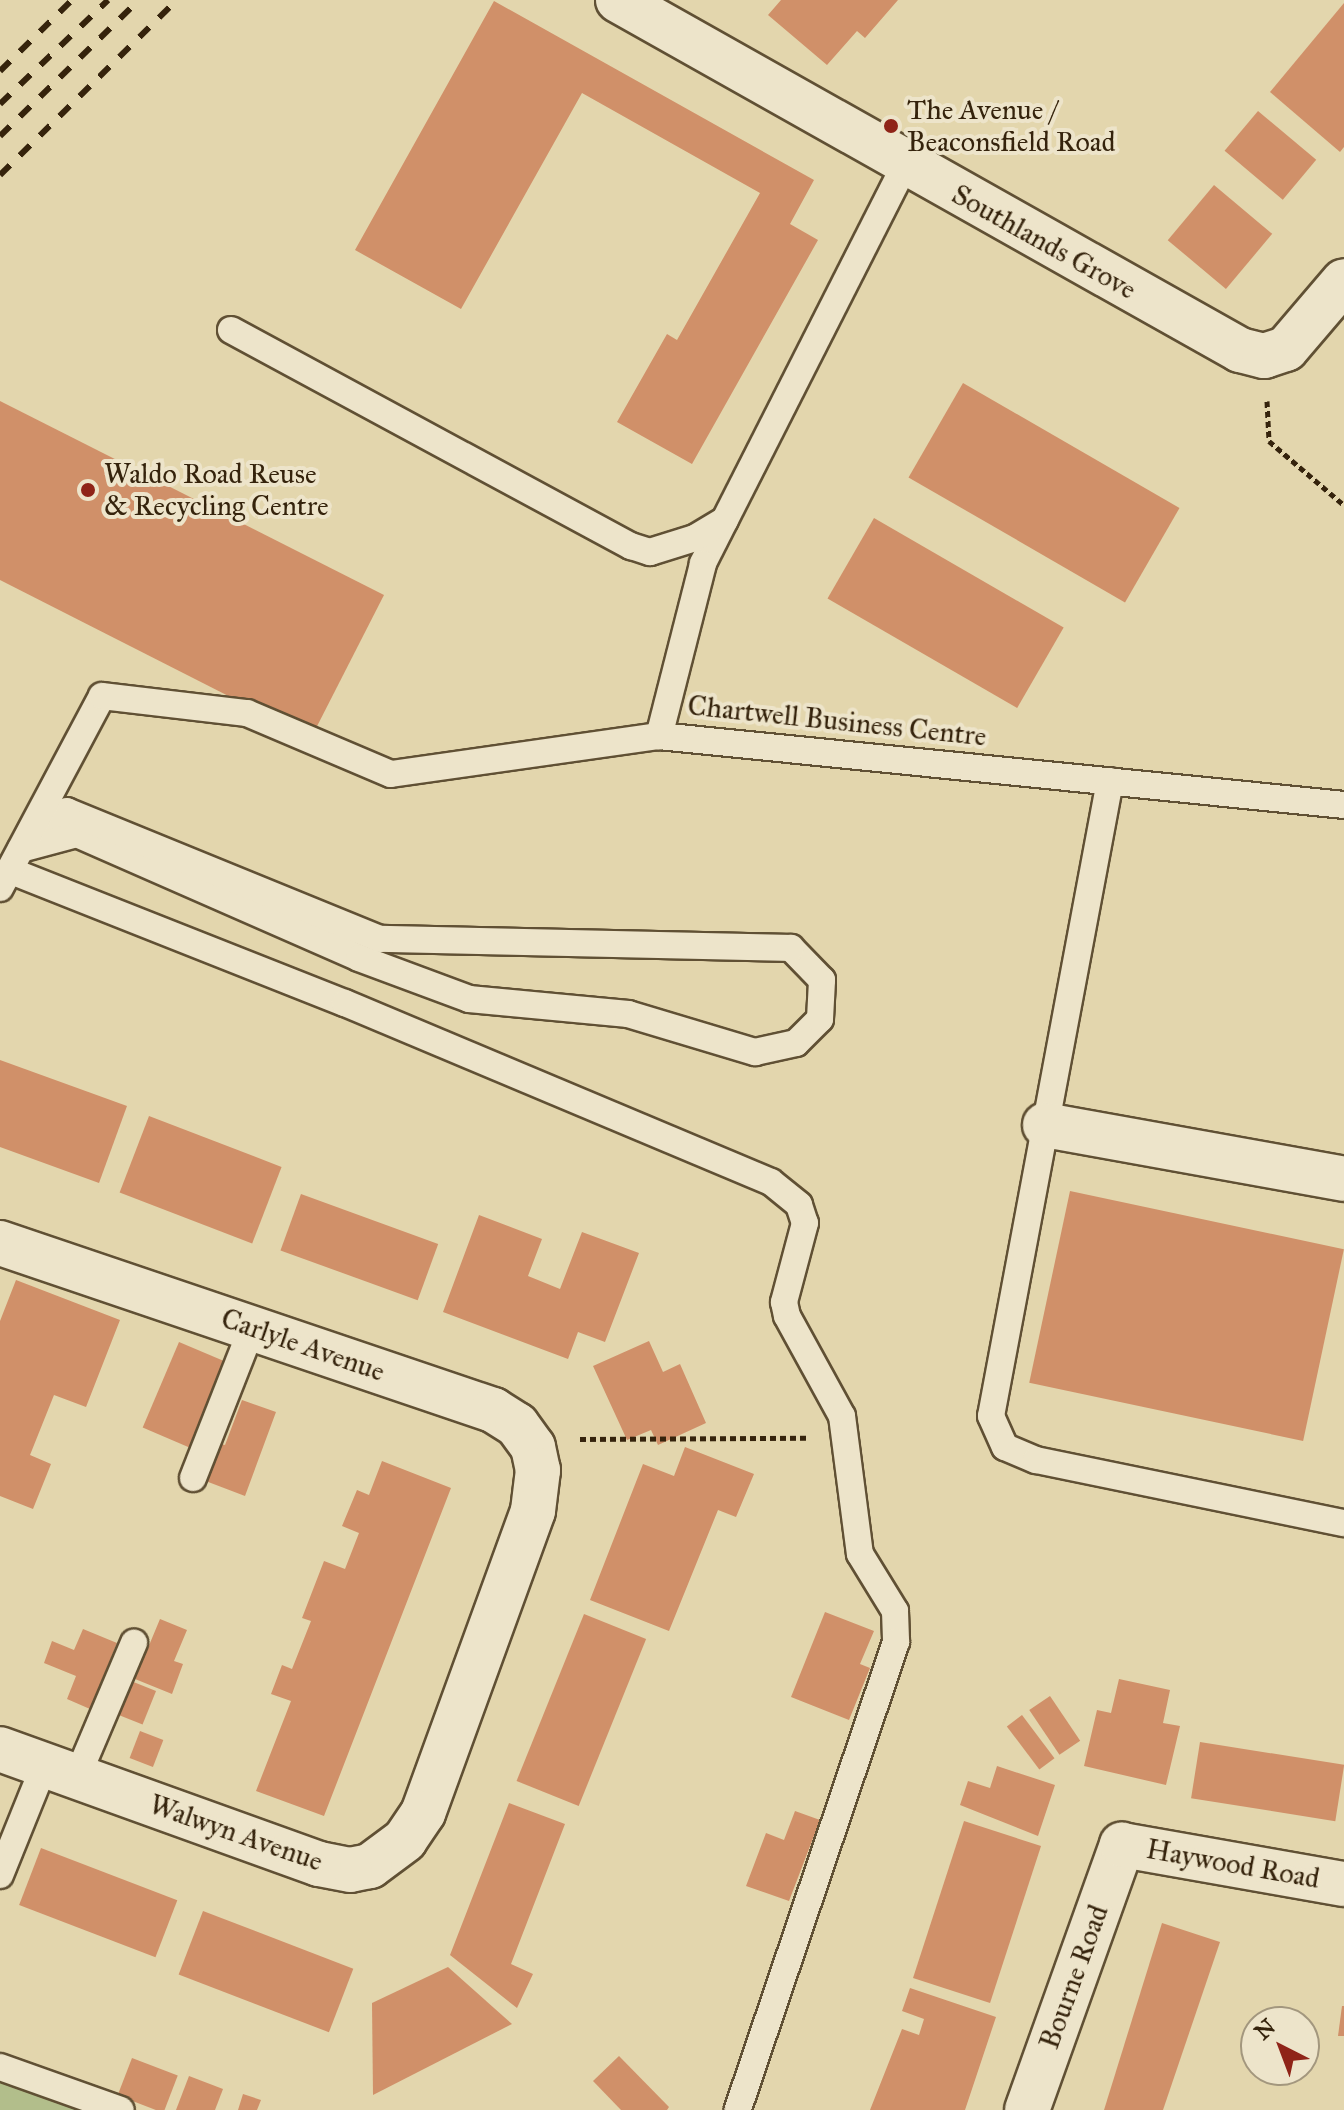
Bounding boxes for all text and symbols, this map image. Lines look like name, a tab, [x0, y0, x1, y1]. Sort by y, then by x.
place label: The Avenue / Beaconsfield Road	[907, 93, 1116, 159]
marker: The Avenue / Beaconsfield Road	[882, 117, 900, 135]
street label: Southlands Grove	[946, 178, 1142, 306]
place label: Waldo Road Reuse & Recycling Centre	[104, 457, 329, 523]
marker: Waldo Road Reuse & Recycling Centre	[79, 481, 97, 499]
street label: Chartwell Business Centre	[686, 689, 988, 753]
street label: Carlyle Avenue	[217, 1301, 389, 1389]
street label: Walwyn Avenue	[145, 1788, 327, 1878]
street label: Haywood Road	[1144, 1832, 1322, 1896]
street label: Bourne Road	[1032, 1900, 1116, 2054]
north arrow	[1240, 2006, 1320, 2086]
text: N	[1249, 2013, 1281, 2046]

